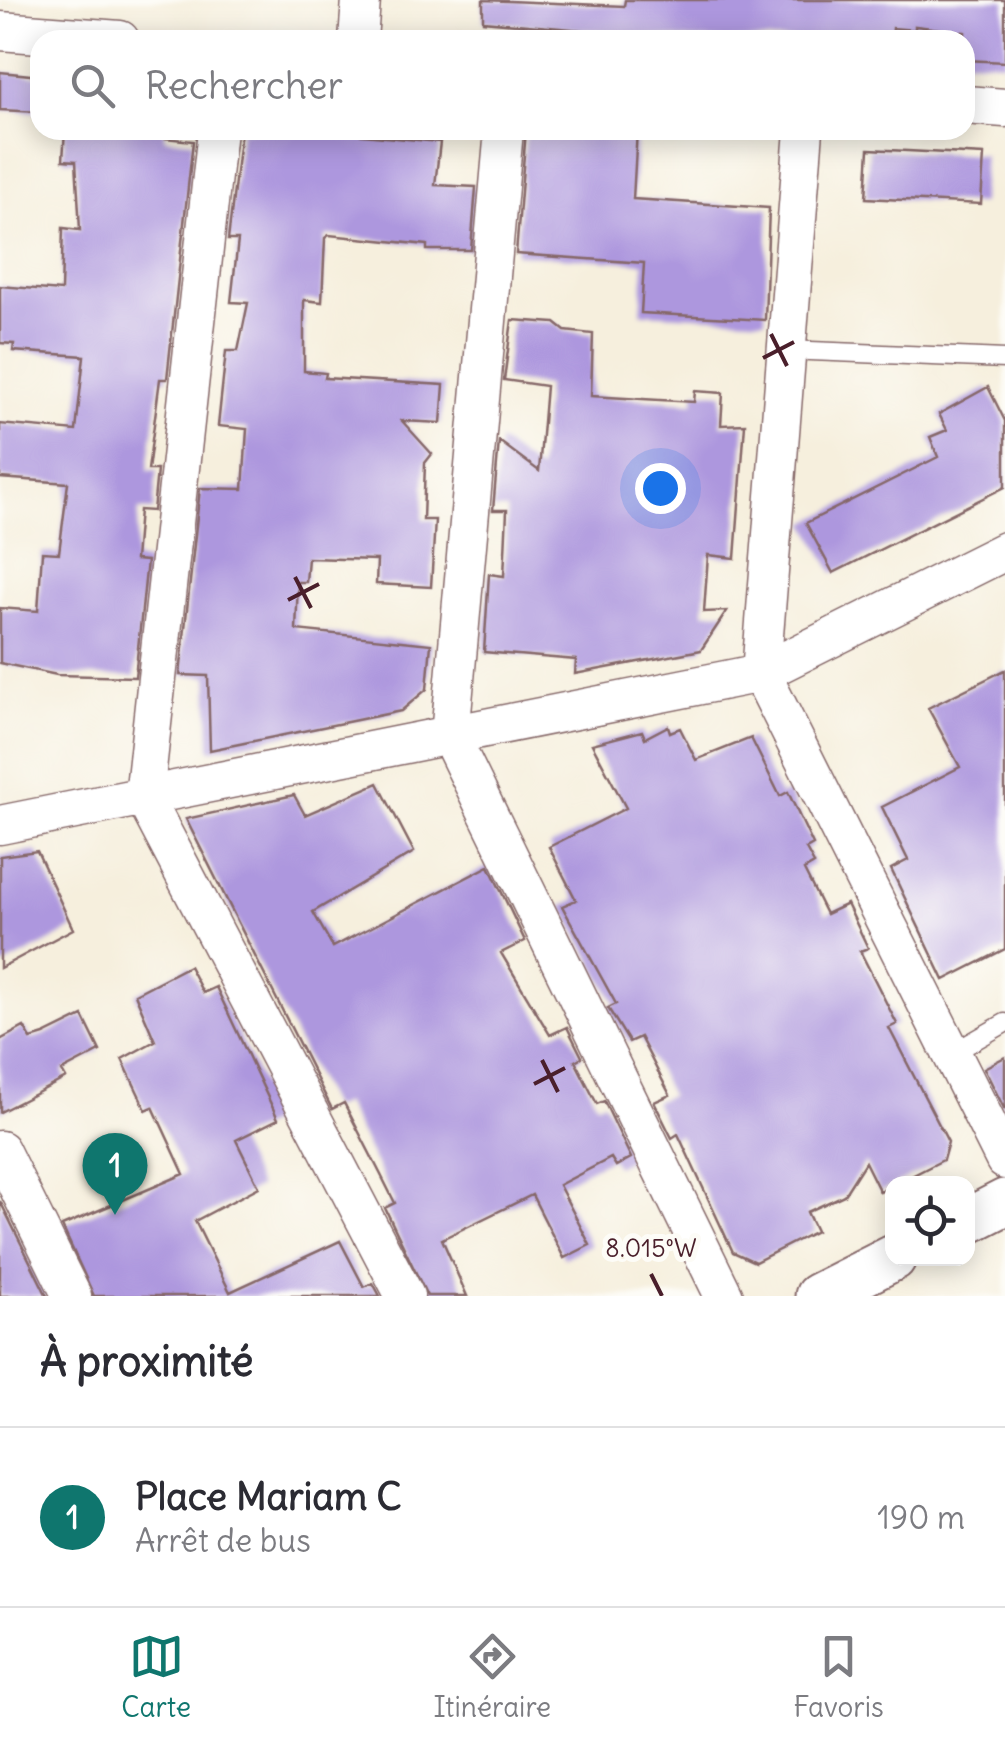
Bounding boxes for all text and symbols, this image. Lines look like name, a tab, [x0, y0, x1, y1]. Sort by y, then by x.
search box	[30, 30, 975, 140]
icon: search	[65, 58, 120, 113]
text: Rechercher	[145, 62, 343, 109]
your location	[635, 463, 686, 514]
pin: 1	[82, 1132, 148, 1215]
map controls	[885, 1176, 975, 1266]
button: locate	[885, 1176, 975, 1266]
text: 8.015°W	[605, 1232, 697, 1264]
text: À proximité	[40, 1335, 253, 1387]
text: Place Mariam C	[135, 1473, 401, 1520]
text: 1	[66, 1497, 79, 1538]
text: 190 m	[877, 1497, 965, 1538]
text: Arrêt de bus	[135, 1520, 311, 1561]
tab: Carte	[121, 1629, 191, 1725]
tab: Itinéraire	[433, 1629, 551, 1725]
tab: Favoris	[794, 1629, 884, 1725]

